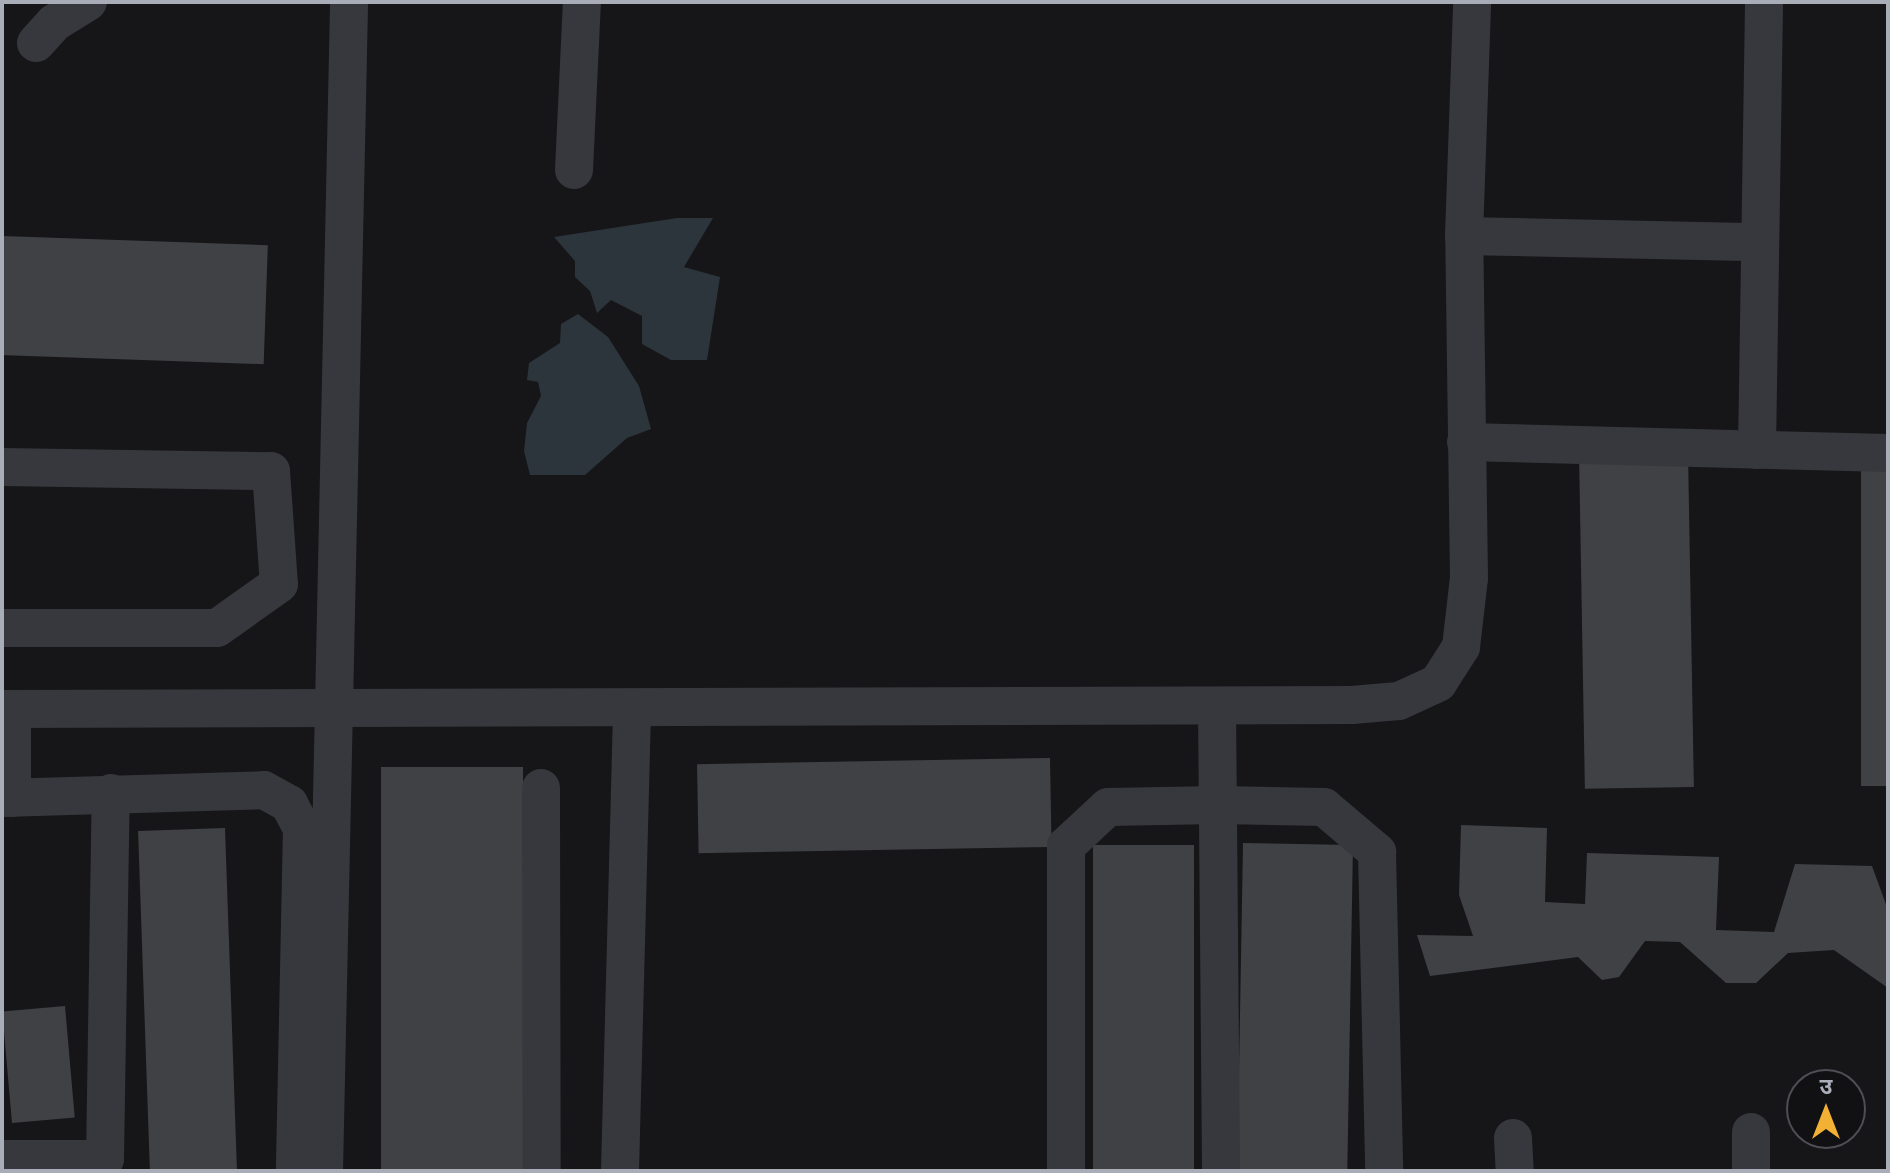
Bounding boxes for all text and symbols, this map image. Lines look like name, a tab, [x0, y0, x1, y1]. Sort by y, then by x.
north arrow	[1786, 1069, 1866, 1149]
text: उ	[1820, 1076, 1832, 1098]

